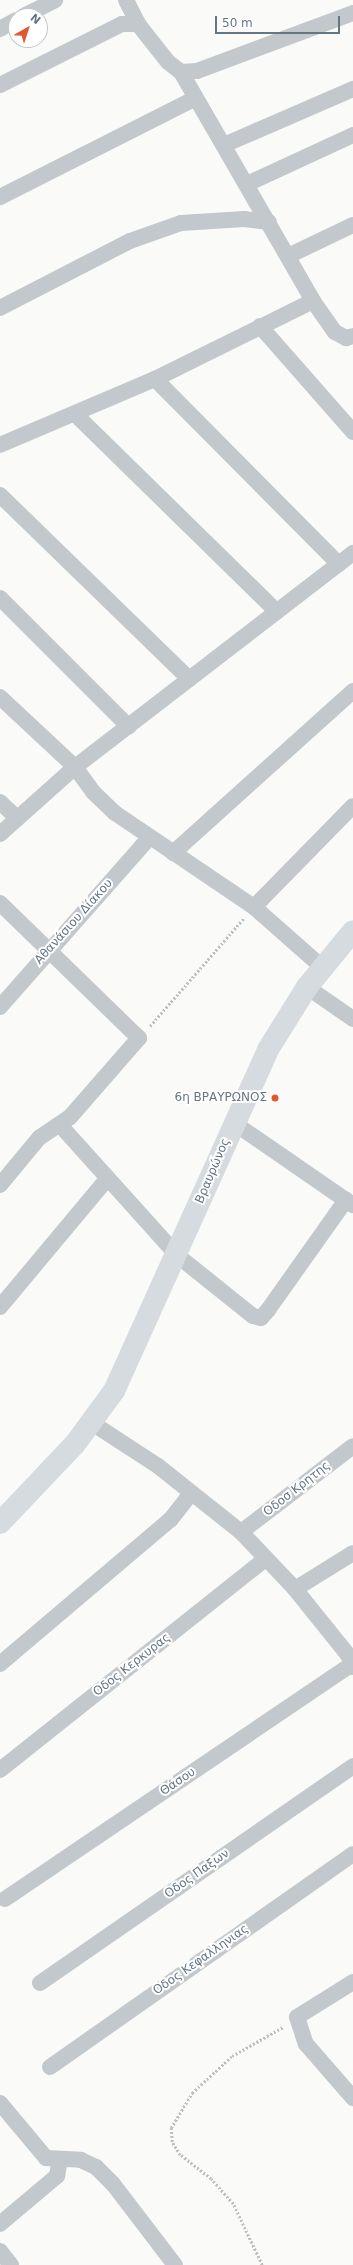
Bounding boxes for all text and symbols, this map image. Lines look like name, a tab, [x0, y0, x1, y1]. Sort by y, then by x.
north arrow	[8, 8, 48, 48]
scale bar	[217, 8, 342, 34]
text: N	[28, 11, 43, 27]
text: 50 m	[222, 16, 253, 30]
street label: Αθανάσιου Δίακου	[32, 877, 116, 967]
place label: 6η ΒΡΑΥΡΩΝΟΣ	[175, 1091, 267, 1105]
marker: 6η ΒΡΑΥΡΩΝΟΣ	[270, 1093, 280, 1103]
street label: Βραυρώνος	[193, 1136, 233, 1206]
street label: Οδοσ Κρητης	[261, 1459, 333, 1519]
street label: Οδος Κερκυρας	[91, 1631, 173, 1699]
street label: Θάσου	[158, 1765, 198, 1799]
street label: Οδος Παξων	[162, 1846, 232, 1902]
street label: Οδος Κεφαλληνιας	[151, 1922, 251, 1998]

